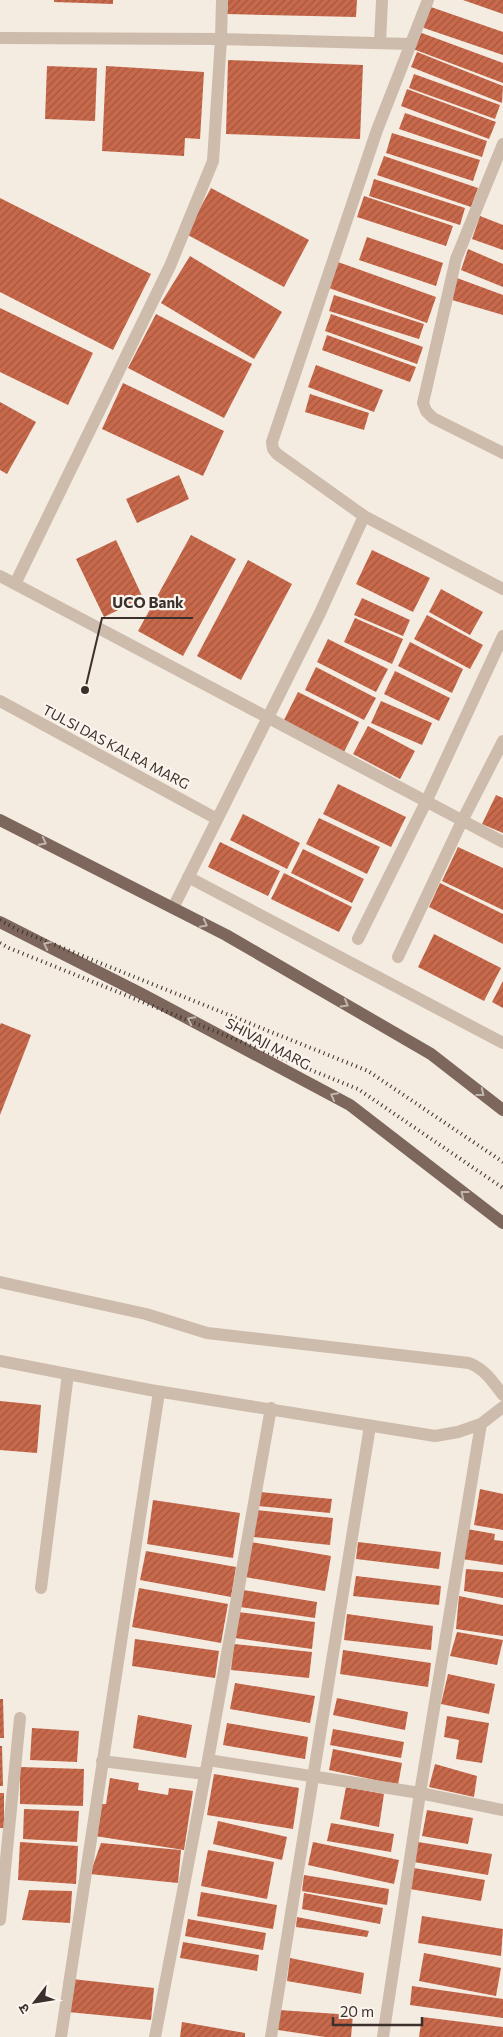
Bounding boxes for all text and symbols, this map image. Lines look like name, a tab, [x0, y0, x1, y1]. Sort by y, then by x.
callout: UCO Bank	[102, 588, 193, 618]
text: UCO Bank	[112, 593, 184, 611]
street label: TULSI DAS KALRA MARG	[40, 701, 193, 793]
one-way arrow	[38, 836, 47, 846]
one-way arrow	[199, 917, 208, 928]
one-way arrow	[43, 941, 52, 951]
one-way arrow	[340, 998, 349, 1008]
street label: SHIVAJI MARG	[223, 1014, 314, 1073]
one-way arrow	[187, 1016, 196, 1026]
one-way arrow	[475, 1087, 484, 1095]
one-way arrow	[331, 1093, 340, 1103]
one-way arrow	[461, 1190, 470, 1199]
north arrow	[10, 1977, 60, 2027]
scale bar	[333, 1994, 422, 2026]
text: उ	[14, 2000, 33, 2017]
text: 20 m	[340, 2002, 374, 2020]

